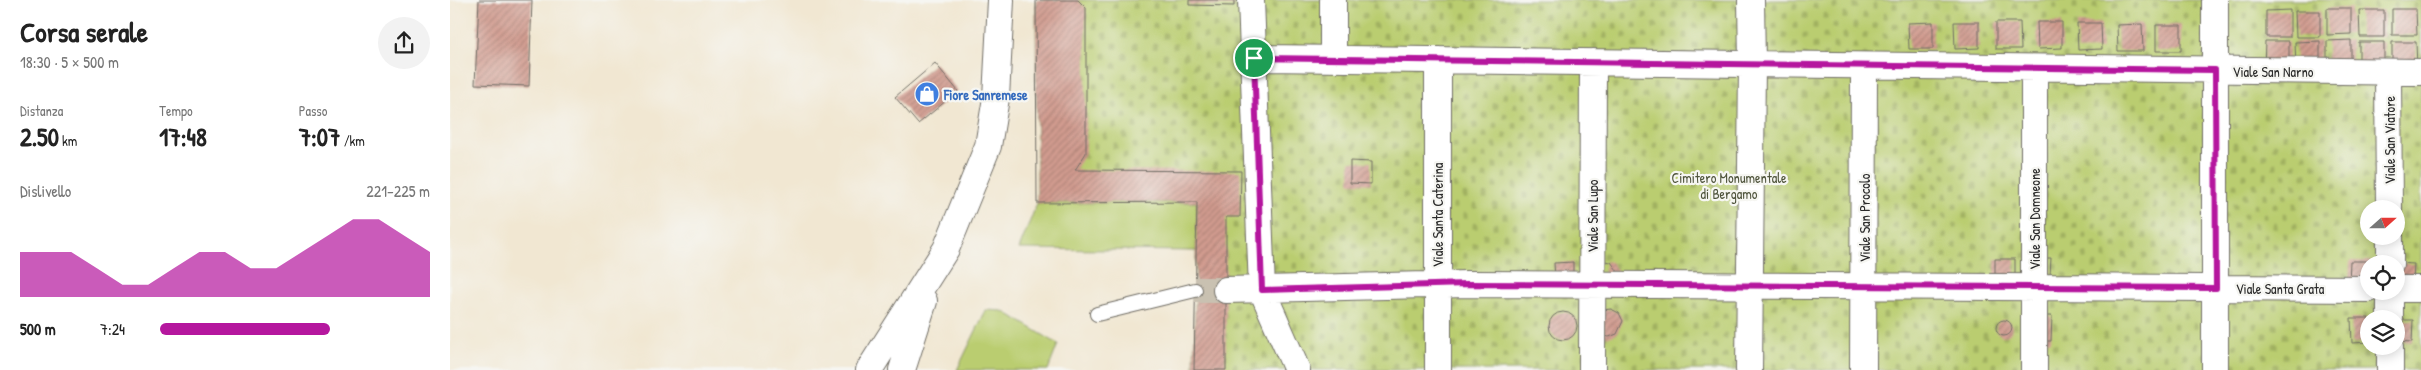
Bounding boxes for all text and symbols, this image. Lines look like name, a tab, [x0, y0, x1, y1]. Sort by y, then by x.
text: Corsa serale	[20, 13, 148, 51]
button: share	[378, 17, 430, 69]
pin	[1233, 37, 1275, 79]
icon: arrive	[1240, 44, 1268, 72]
text: 18:30 · 5 × 500 m	[20, 51, 119, 73]
street label: Viale San Narno	[2233, 62, 2314, 81]
shop icon: Fiore Sanremese	[914, 81, 940, 107]
place label: Fiore Sanremese	[943, 85, 1028, 104]
street label: Viale San Viatore	[2380, 95, 2399, 184]
text: Distanza	[20, 101, 63, 120]
text: Tempo	[159, 101, 193, 120]
text: Passo	[299, 101, 327, 120]
text: 2.50	[20, 120, 59, 154]
text: 17:48	[159, 120, 207, 154]
text: 7:07	[299, 120, 340, 154]
text: km	[59, 131, 77, 150]
text: /km	[340, 131, 365, 150]
street label: Viale Santa Caterina	[1428, 162, 1447, 267]
park label: Cimitero Monumentale di Bergamo	[1671, 168, 1787, 204]
street label: Viale San Domneone	[2025, 168, 2044, 270]
street label: Viale San Procolo	[1855, 173, 1874, 262]
street label: Viale San Lupo	[1583, 179, 1603, 252]
text: Dislivello	[20, 180, 71, 202]
text: 221–225 m	[366, 180, 430, 202]
north arrow	[2360, 200, 2405, 245]
map controls	[2360, 200, 2405, 355]
button: locate	[2360, 255, 2405, 300]
street label: Viale Santa Grata	[2236, 279, 2325, 298]
button: layers	[2360, 310, 2405, 355]
text: 500 m	[20, 318, 56, 340]
text: 7:24	[100, 318, 125, 340]

